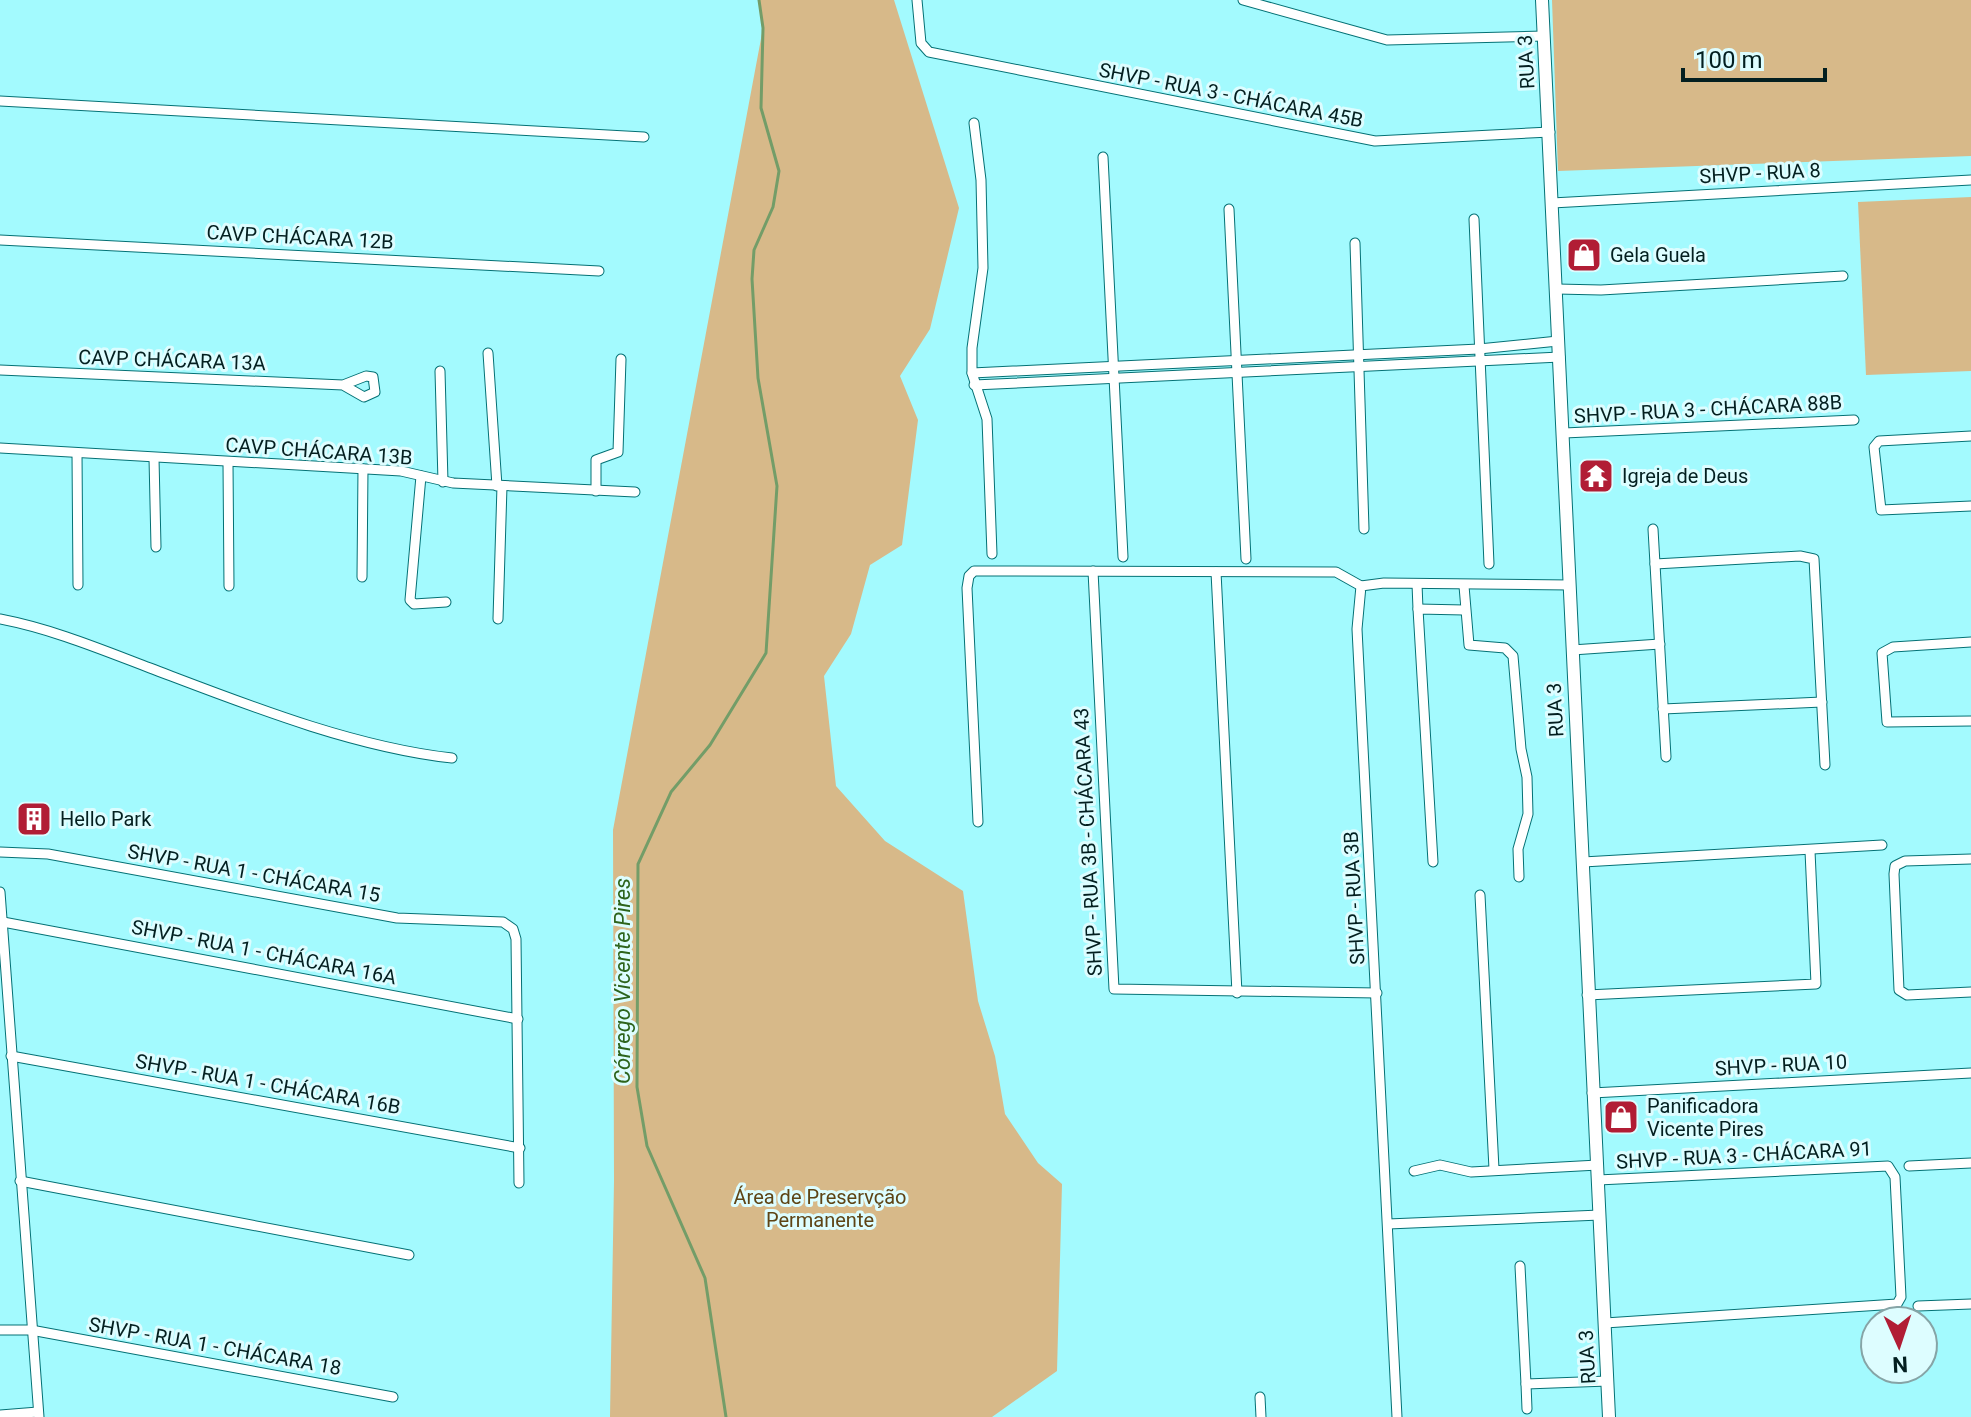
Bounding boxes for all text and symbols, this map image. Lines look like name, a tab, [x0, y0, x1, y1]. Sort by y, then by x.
scale bar	[1683, 32, 1825, 82]
street label: RUA 3	[1513, 34, 1539, 90]
text: 100 m	[1695, 46, 1762, 74]
street label: SHVP - RUA 3 - CHÁCARA 45B	[1097, 58, 1365, 132]
street label: SHVP - RUA 8	[1699, 158, 1821, 188]
street label: CAVP CHÁCARA 12B	[206, 220, 394, 254]
shop icon: Gela Guela	[1565, 236, 1603, 274]
place label: Gela Guela	[1610, 243, 1706, 267]
street label: CAVP CHÁCARA 13A	[78, 345, 266, 375]
street label: SHVP - RUA 3 - CHÁCARA 88B	[1573, 390, 1843, 428]
street label: CAVP CHÁCARA 13B	[225, 432, 413, 470]
temple icon: Igreja de Deus	[1577, 457, 1615, 495]
place label: Igreja de Deus	[1622, 464, 1748, 488]
street label: RUA 3	[1542, 682, 1568, 738]
street label: SHVP - RUA 3B - CHÁCARA 43	[1069, 707, 1107, 977]
building icon: Hello Park	[15, 800, 53, 838]
place label: Hello Park	[60, 807, 152, 831]
street label: SHVP - RUA 3B	[1339, 831, 1369, 965]
street label: SHVP - RUA 1 - CHÁCARA 15	[126, 839, 382, 907]
water label: Córrego Vicente Pires	[610, 878, 635, 1084]
street label: SHVP - RUA 1 - CHÁCARA 16A	[130, 915, 398, 989]
street label: SHVP - RUA 1 - CHÁCARA 16B	[134, 1049, 402, 1119]
street label: SHVP - RUA 10	[1714, 1050, 1848, 1080]
place label: Panificadora Vicente Pires	[1647, 1094, 1764, 1141]
shop icon: Panificadora Vicente Pires	[1602, 1098, 1640, 1136]
street label: SHVP - RUA 3 - CHÁCARA 91	[1616, 1136, 1872, 1174]
park label: Área de Preservção Permanente	[734, 1185, 906, 1232]
north arrow	[1859, 1305, 1939, 1385]
street label: SHVP - RUA 1 - CHÁCARA 18	[87, 1312, 343, 1380]
street label: RUA 3	[1574, 1329, 1600, 1385]
text: N	[1892, 1352, 1908, 1377]

